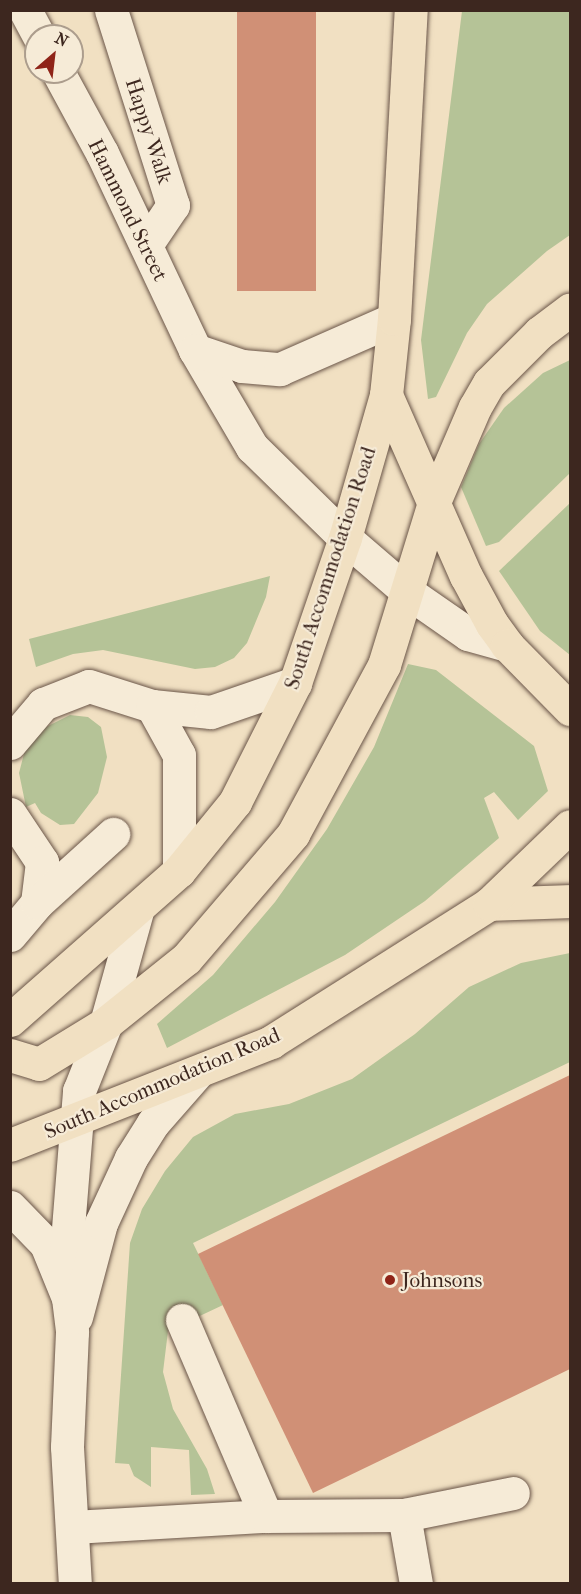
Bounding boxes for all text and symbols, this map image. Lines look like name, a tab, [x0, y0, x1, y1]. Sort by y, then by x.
north arrow	[24, 24, 84, 84]
text: N	[52, 28, 72, 51]
street label: Happy Walk	[120, 75, 178, 187]
street label: Hammond Street	[83, 135, 173, 285]
street label: South Accommodation Road	[279, 443, 381, 693]
street label: South Accommodation Road	[40, 1022, 284, 1144]
place label: Johnsons	[402, 1267, 482, 1293]
marker: Johnsons	[383, 1273, 397, 1287]

